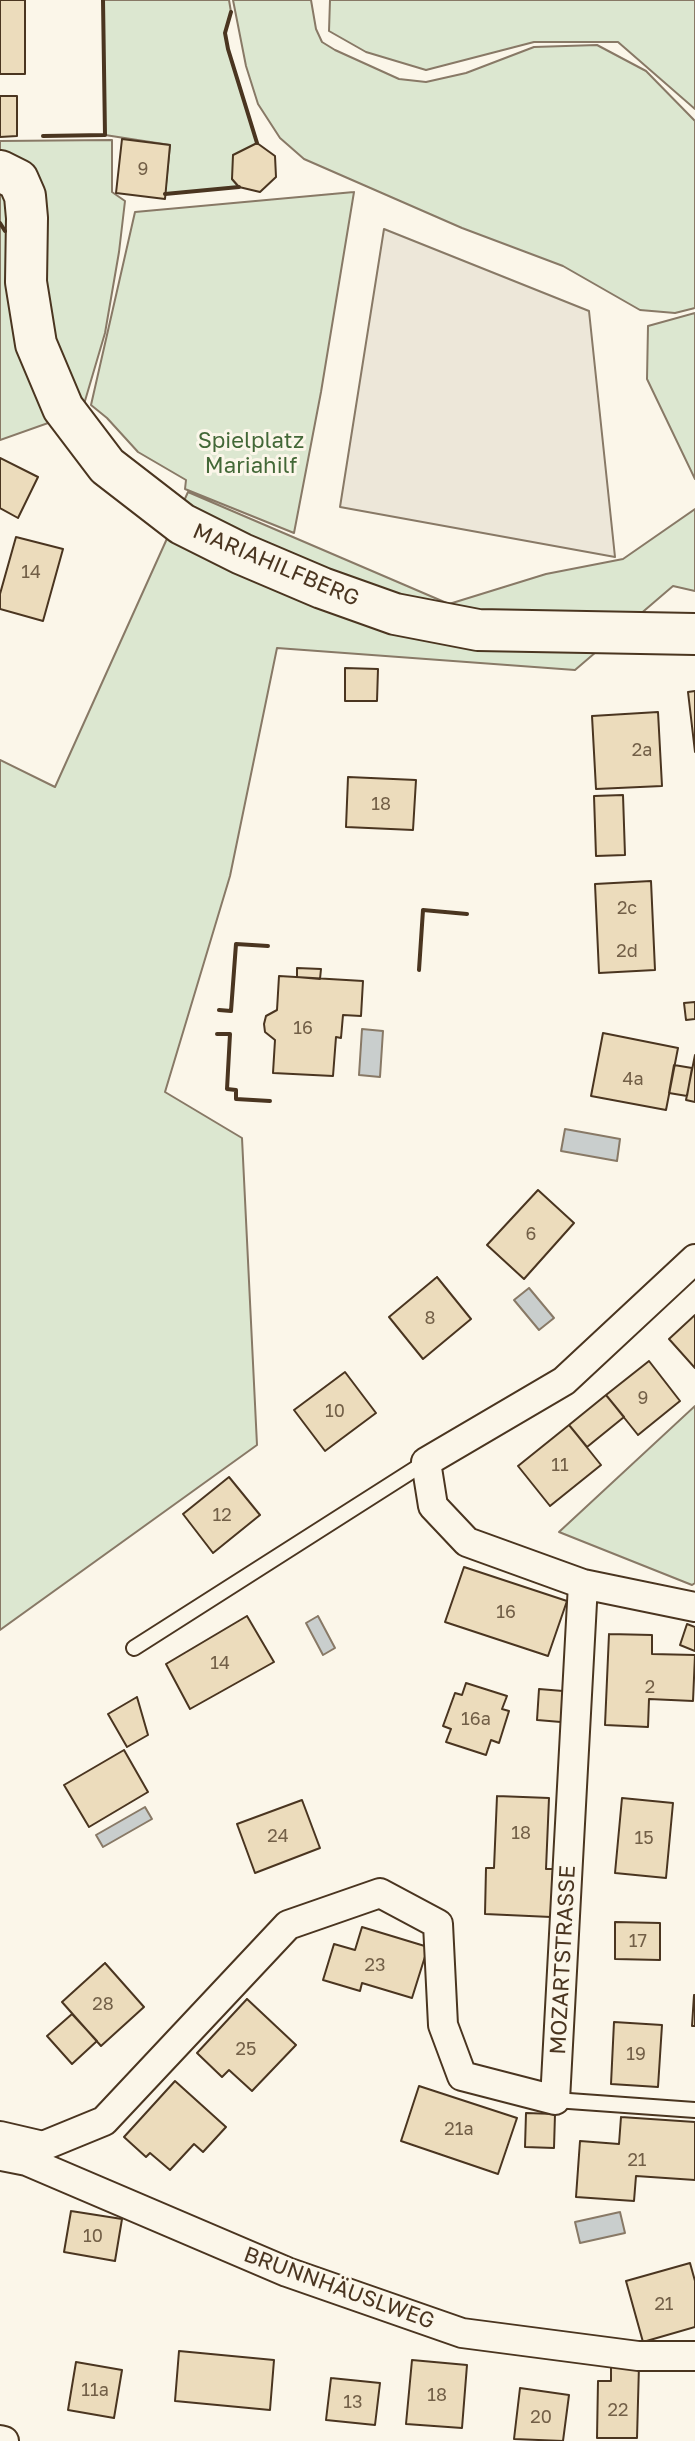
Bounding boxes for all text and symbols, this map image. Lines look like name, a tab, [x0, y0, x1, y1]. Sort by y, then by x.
house number: 9	[138, 158, 148, 180]
park label: Spielplatz Mariahilf	[198, 428, 304, 480]
street label: MARIAHILFBERG	[189, 518, 363, 612]
house number: 14	[21, 561, 41, 583]
house number: 2a	[632, 739, 652, 761]
house number: 18	[371, 793, 391, 815]
house number: 2c	[617, 897, 637, 919]
house number: 2d	[616, 940, 638, 962]
house number: 16	[293, 1017, 313, 1039]
house number: 4a	[622, 1068, 644, 1090]
house number: 6	[526, 1223, 536, 1245]
house number: 8	[425, 1307, 435, 1329]
house number: 9	[638, 1387, 648, 1409]
house number: 10	[325, 1400, 345, 1422]
house number: 11	[551, 1454, 569, 1476]
house number: 12	[212, 1504, 232, 1526]
house number: 16	[496, 1601, 516, 1623]
house number: 14	[210, 1652, 230, 1674]
house number: 2	[645, 1676, 655, 1698]
house number: 16a	[461, 1708, 491, 1730]
house number: 18	[511, 1822, 531, 1844]
house number: 24	[267, 1825, 289, 1847]
house number: 15	[634, 1827, 654, 1849]
street label: MOZARTSTRASSE	[545, 1865, 581, 2055]
house number: 17	[629, 1930, 647, 1952]
house number: 23	[365, 1954, 385, 1976]
house number: 28	[92, 1993, 114, 2015]
house number: 25	[236, 2038, 256, 2060]
house number: 19	[626, 2043, 646, 2065]
house number: 21a	[444, 2118, 474, 2140]
house number: 21	[627, 2149, 647, 2171]
house number: 10	[83, 2225, 103, 2247]
street label: BRUNNHÄUSLWEG	[240, 2241, 438, 2335]
house number: 21	[654, 2293, 674, 2315]
house number: 11a	[81, 2379, 109, 2401]
house number: 18	[427, 2384, 447, 2406]
house number: 13	[343, 2391, 363, 2413]
house number: 22	[608, 2399, 628, 2421]
house number: 20	[530, 2406, 552, 2428]

